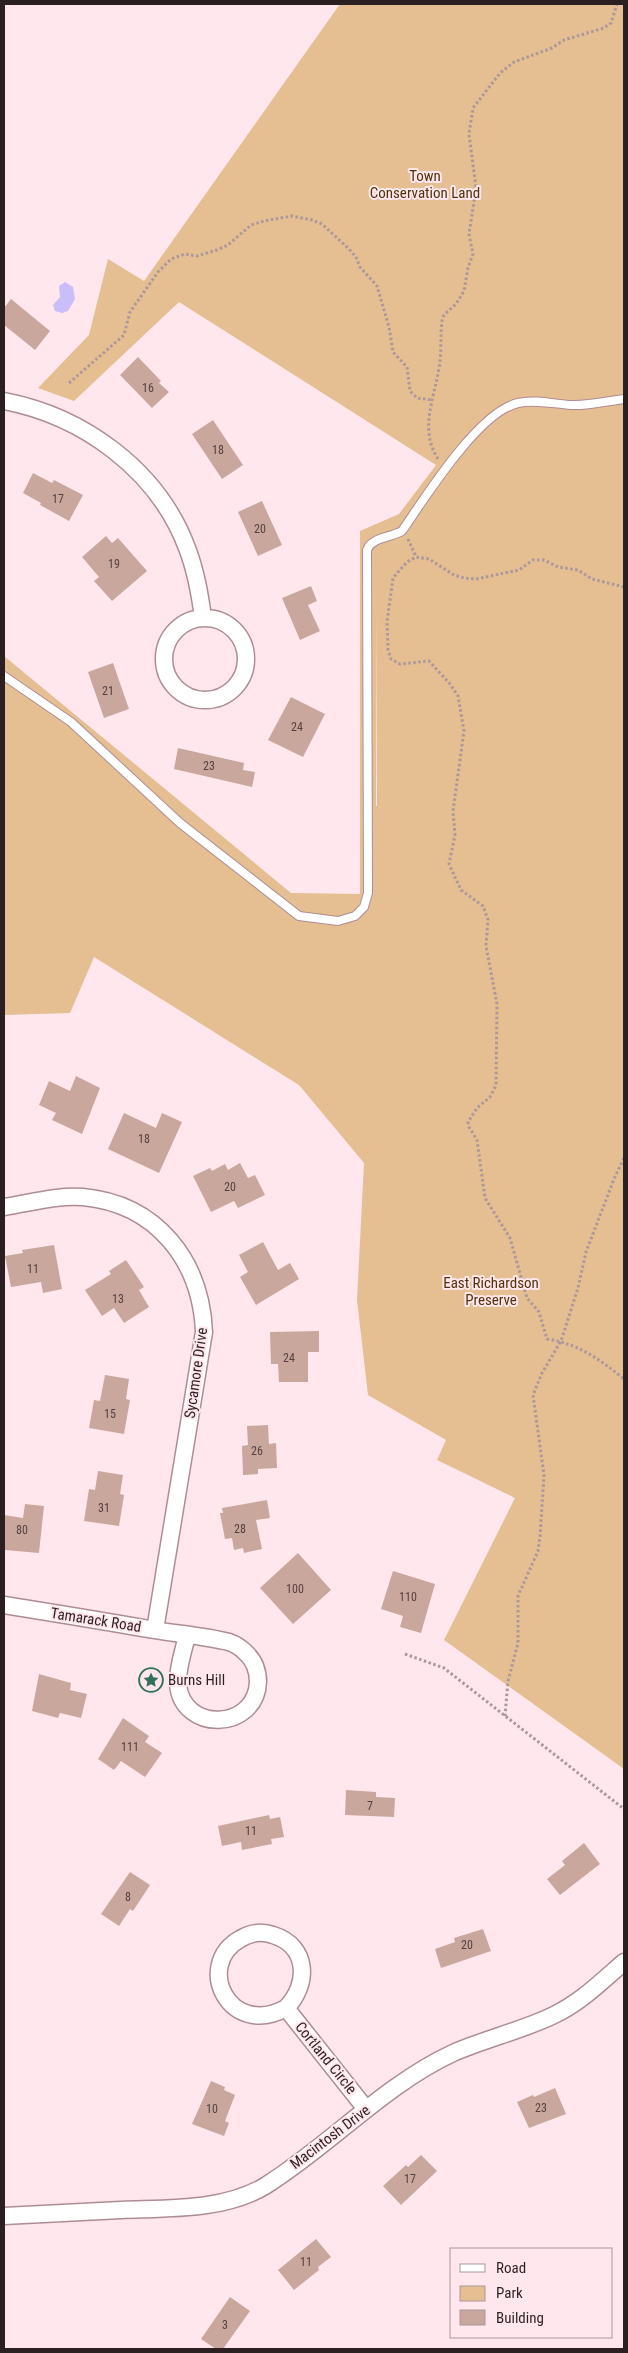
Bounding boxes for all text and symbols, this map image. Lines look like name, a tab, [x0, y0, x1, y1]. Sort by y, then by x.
park label: Town Conservation Land	[370, 167, 480, 202]
house number: 16	[142, 381, 154, 395]
house number: 18	[212, 443, 224, 457]
house number: 17	[52, 492, 64, 506]
house number: 20	[254, 522, 266, 536]
house number: 19	[108, 557, 120, 571]
house number: 21	[102, 684, 114, 698]
house number: 24	[291, 720, 303, 734]
house number: 23	[203, 759, 215, 773]
house number: 18	[138, 1132, 150, 1146]
house number: 20	[224, 1180, 236, 1194]
house number: 11	[27, 1262, 39, 1276]
park label: East Richardson Preserve	[443, 1274, 539, 1309]
house number: 13	[112, 1292, 124, 1306]
street label: Sycamore Drive	[181, 1326, 211, 1420]
house number: 24	[283, 1351, 295, 1365]
house number: 15	[104, 1407, 116, 1421]
house number: 26	[251, 1444, 263, 1458]
house number: 31	[98, 1501, 110, 1515]
house number: 28	[234, 1522, 246, 1536]
house number: 80	[16, 1523, 28, 1537]
house number: 100	[286, 1582, 304, 1596]
house number: 110	[399, 1590, 417, 1604]
street label: Tamarack Road	[49, 1604, 143, 1636]
place icon: Burns Hill	[138, 1667, 164, 1693]
place label: Burns Hill	[168, 1671, 225, 1689]
house number: 111	[121, 1740, 139, 1754]
house number: 7	[367, 1799, 373, 1813]
house number: 11	[245, 1824, 257, 1838]
house number: 8	[125, 1890, 131, 1904]
house number: 20	[461, 1938, 473, 1952]
street label: Cortland Circle	[291, 2018, 361, 2098]
street label: Macintosh Drive	[286, 2101, 374, 2173]
house number: 23	[535, 2101, 547, 2115]
house number: 10	[206, 2102, 218, 2116]
house number: 17	[404, 2172, 416, 2186]
legend	[450, 2248, 613, 2338]
house number: 11	[300, 2255, 312, 2269]
text: Road	[496, 2259, 526, 2277]
text: Park	[496, 2284, 523, 2302]
text: Building	[496, 2309, 544, 2327]
house number: 3	[222, 2318, 228, 2332]

